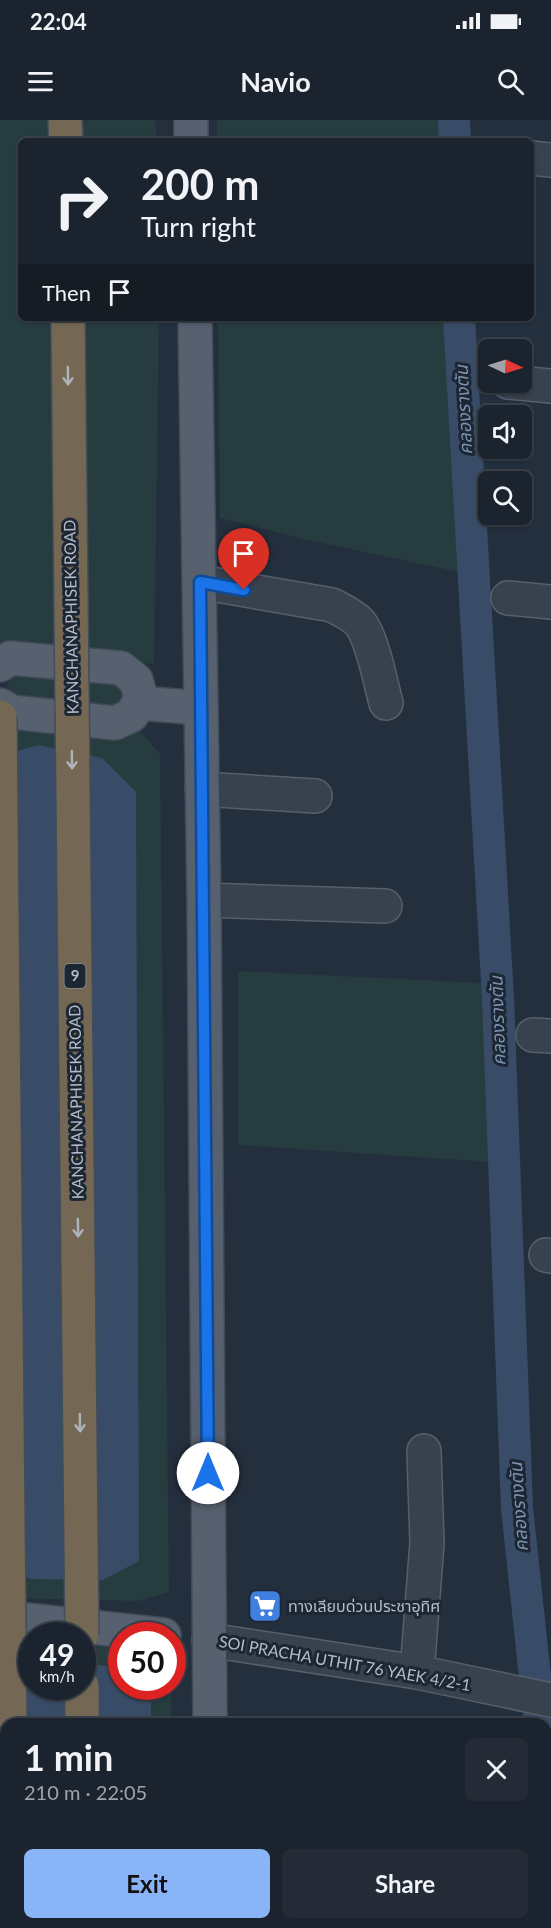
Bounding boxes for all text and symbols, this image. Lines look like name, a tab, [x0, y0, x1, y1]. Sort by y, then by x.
text: 22:04	[30, 8, 87, 35]
icon: menu	[24, 65, 57, 98]
text: Navio	[240, 65, 311, 98]
icon: search	[494, 65, 527, 98]
text: 200 m	[141, 159, 259, 209]
icon: right	[42, 162, 120, 240]
text: Turn right	[141, 210, 256, 243]
icon: arrive	[103, 276, 136, 309]
text: Then	[42, 279, 91, 306]
north arrow	[478, 339, 532, 393]
map controls	[478, 339, 532, 525]
water label: คลองรางตัน	[450, 364, 476, 455]
one-way arrow	[62, 366, 74, 386]
button: sound	[478, 405, 532, 459]
button: search	[478, 471, 532, 525]
street label: KANCHANAPHISEK ROAD	[59, 519, 82, 715]
pin	[218, 528, 269, 590]
icon: arrive	[227, 537, 260, 570]
one-way arrow	[67, 750, 78, 770]
road number: 9	[64, 964, 86, 988]
water label: คลองรางตัน	[484, 975, 510, 1066]
street label: KANCHANAPHISEK ROAD	[64, 1004, 87, 1200]
one-way arrow	[72, 1218, 83, 1238]
one-way arrow	[74, 1413, 86, 1433]
position arrow	[176, 1441, 240, 1505]
water label: คลองรางตัน	[504, 1461, 532, 1553]
supermarket icon: ทางเลียบด่วนประชาอุทิศ	[247, 1588, 283, 1624]
place label: ทางเลียบด่วนประชาอุทิศ	[288, 1596, 440, 1616]
speed limit sign: 50	[108, 1622, 186, 1700]
street label: SOI PRACHA UTHIT 76 YAEK 4/2-1	[218, 1631, 472, 1694]
text: 49	[40, 1636, 74, 1672]
text: km/h	[39, 1667, 75, 1685]
text: 1 min	[24, 1735, 113, 1779]
button: close	[465, 1738, 528, 1801]
text: 210 m · 22:05	[24, 1780, 147, 1804]
button: Exit	[24, 1849, 270, 1918]
button: Share	[282, 1849, 528, 1918]

